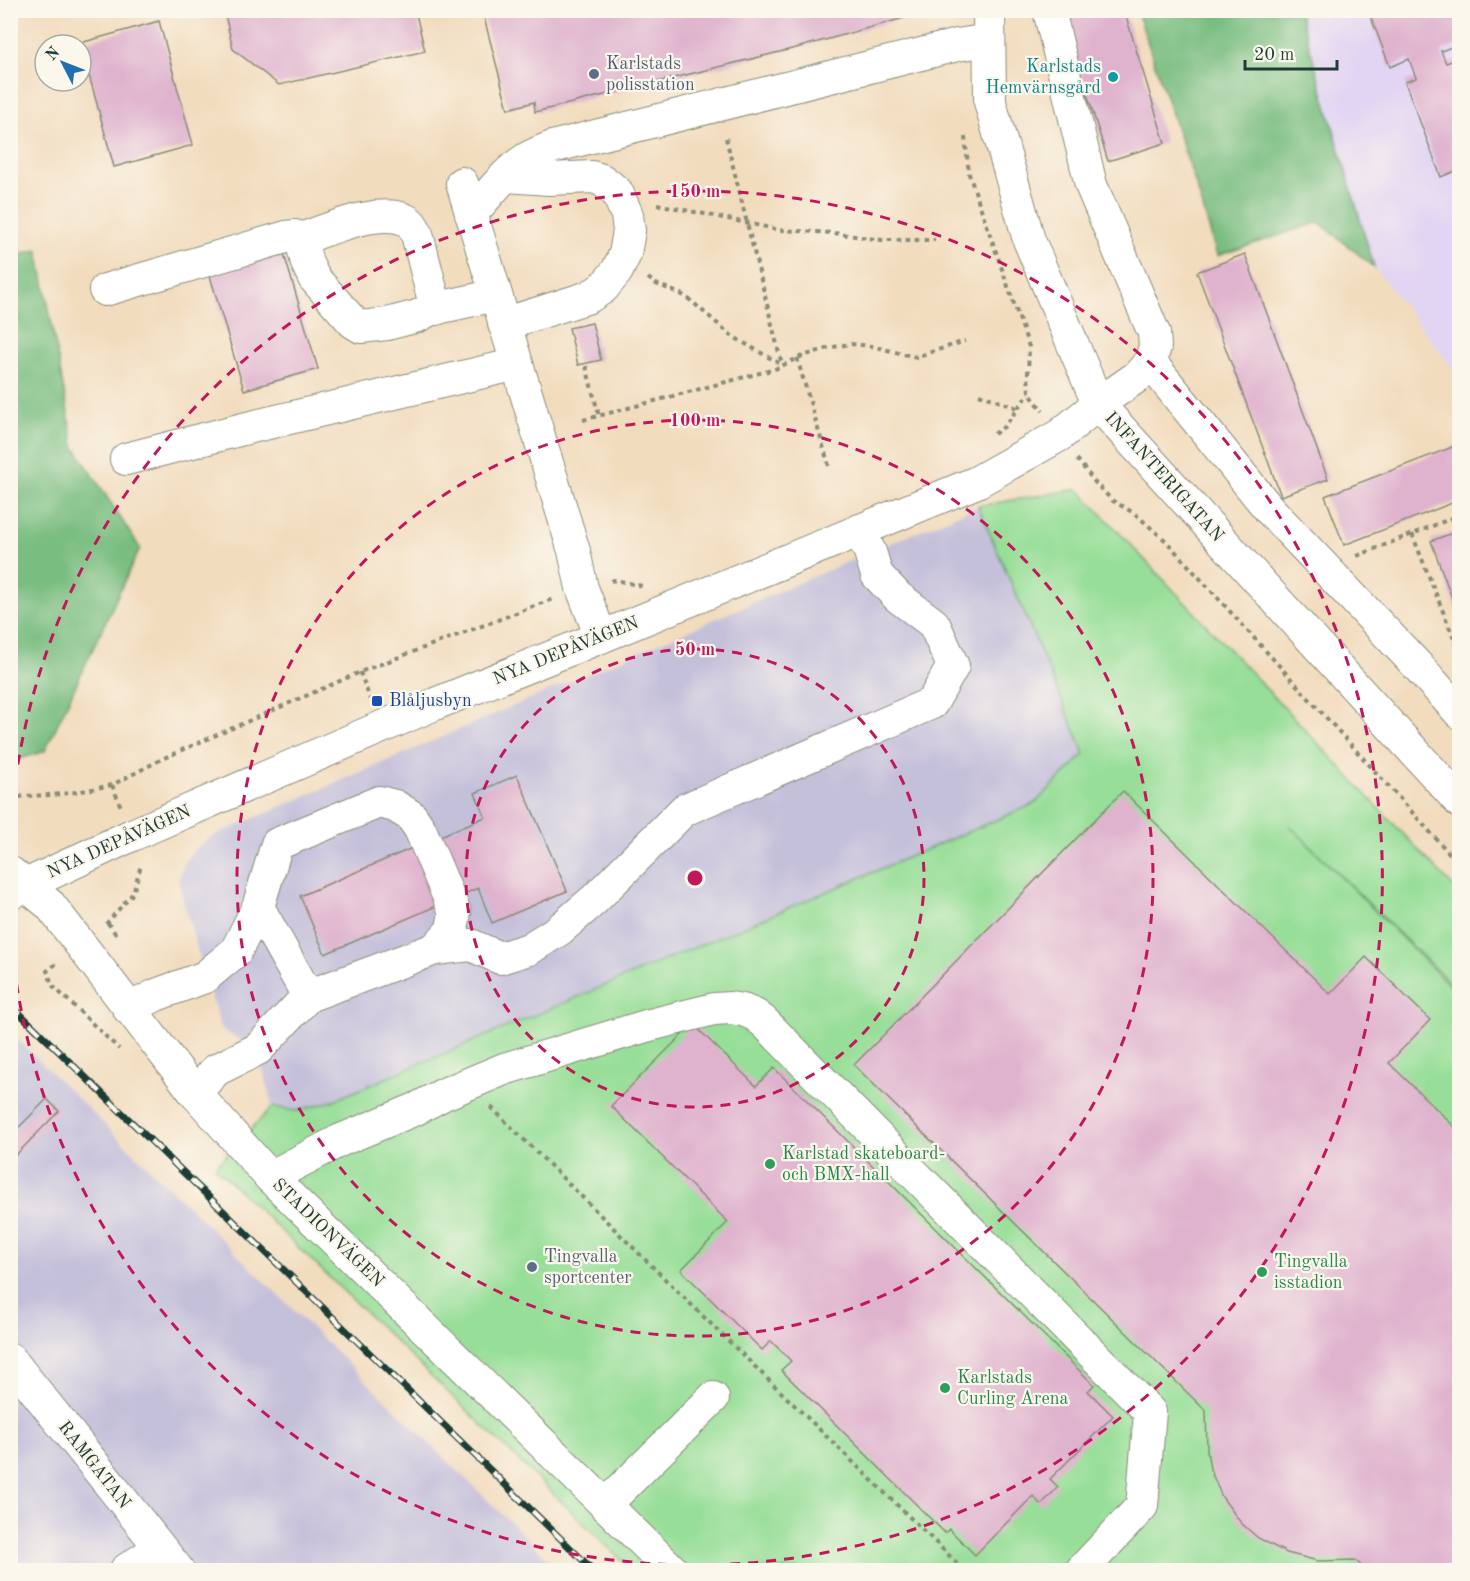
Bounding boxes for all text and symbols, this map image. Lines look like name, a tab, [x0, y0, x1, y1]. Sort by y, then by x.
north arrow	[33, 33, 93, 93]
scale bar	[1245, 33, 1336, 71]
text: N	[43, 44, 64, 64]
text: 20 m	[1254, 46, 1294, 64]
place label: Karlstads polisstation	[606, 55, 695, 94]
place label: Karlstads Hemvärnsgård	[986, 58, 1101, 97]
marker: Karlstads polisstation	[587, 67, 601, 81]
marker: Karlstads Hemvärnsgård	[1106, 70, 1120, 84]
text: 150 m	[670, 183, 720, 201]
street label: INFANTERIGATAN	[1101, 409, 1227, 546]
text: 100 m	[670, 412, 720, 430]
street label: NYA DEPÅVÄGEN	[489, 609, 642, 688]
text: 50 m	[675, 641, 715, 659]
place label: Blåljusbyn	[389, 692, 472, 710]
marker: Blåljusbyn	[370, 694, 384, 708]
street label: NYA DEPÅVÄGEN	[42, 798, 194, 882]
centre of rings	[685, 868, 705, 888]
place label: Karlstad skateboard- och BMX-hall	[782, 1145, 945, 1184]
marker: Karlstad skateboard- och BMX-hall	[763, 1157, 777, 1171]
street label: STADIONVÄGEN	[269, 1173, 389, 1291]
place label: Tingvalla sportcenter	[544, 1248, 632, 1287]
place label: Tingvalla isstadion	[1274, 1253, 1348, 1292]
marker: Tingvalla sportcenter	[525, 1260, 539, 1274]
marker: Tingvalla isstadion	[1255, 1265, 1269, 1279]
place label: Karlstads Curling Arena	[957, 1369, 1068, 1408]
marker: Karlstads Curling Arena	[938, 1381, 952, 1395]
street label: RAMGATAN	[54, 1418, 134, 1512]

